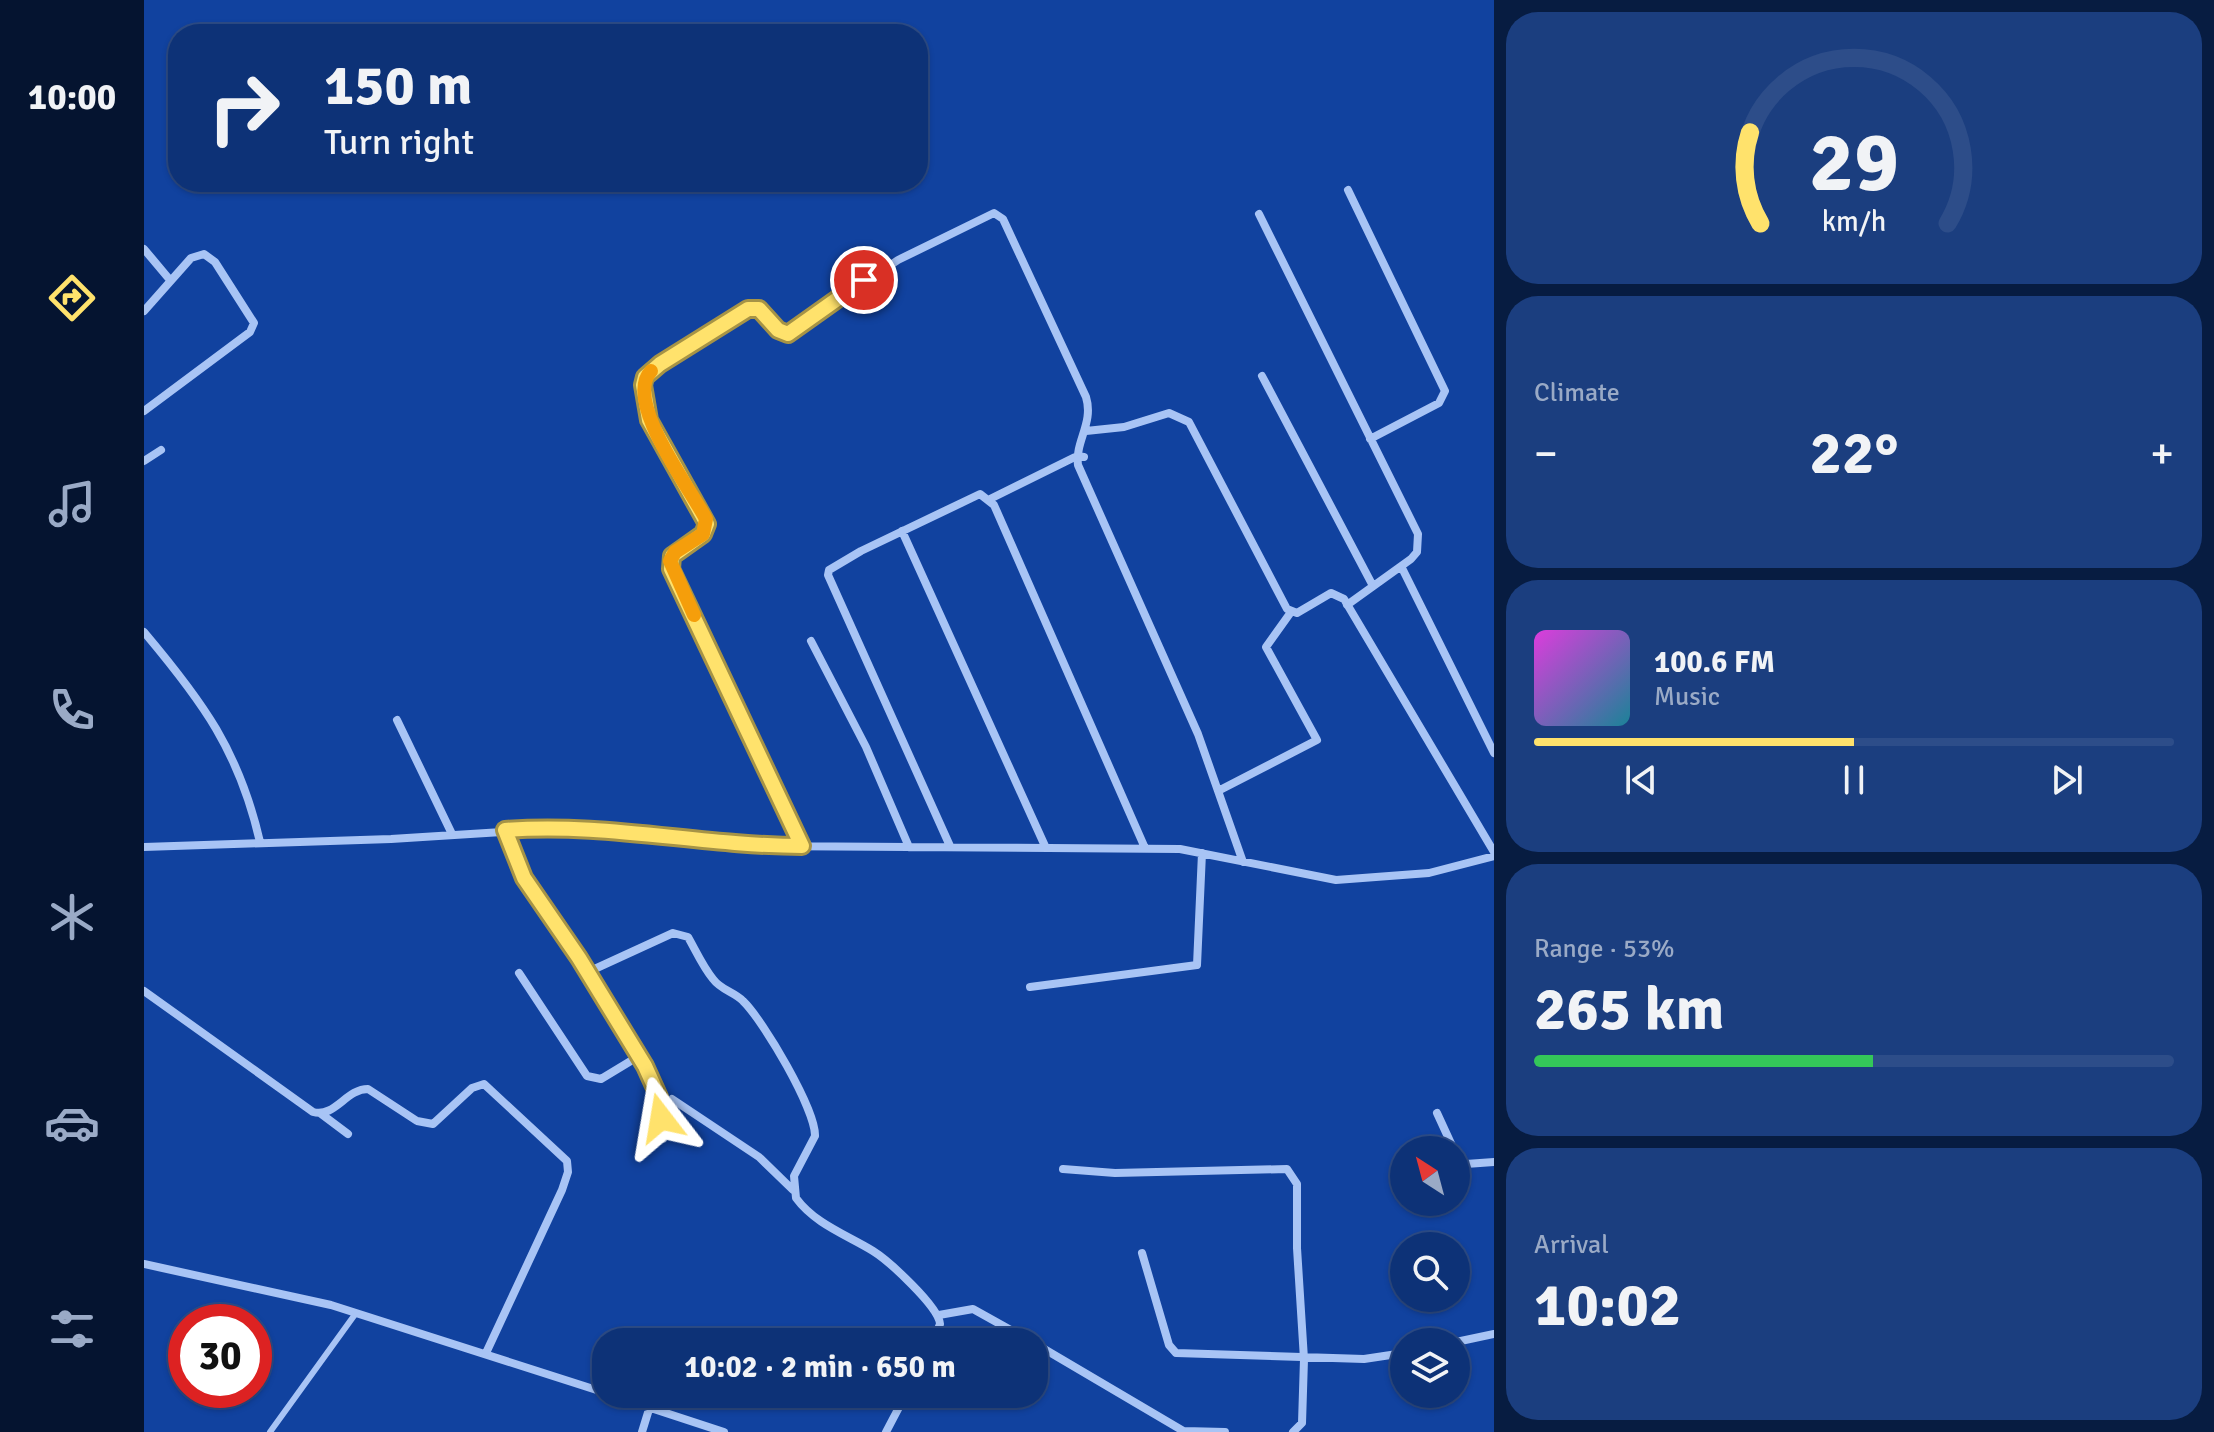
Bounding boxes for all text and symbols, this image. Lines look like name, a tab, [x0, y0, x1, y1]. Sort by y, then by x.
text: 150 m	[324, 51, 472, 120]
icon: right	[192, 56, 296, 160]
text: 10:00	[28, 75, 116, 120]
text: 29	[1809, 112, 1899, 214]
text: Turn right	[324, 120, 474, 165]
text: km/h	[1822, 204, 1886, 239]
pin	[830, 246, 898, 314]
icon: arrive	[842, 258, 886, 302]
icon: directions	[44, 270, 100, 326]
text: Climate	[1534, 377, 1620, 409]
text: 22°	[1810, 417, 1898, 491]
text: −	[1534, 427, 1558, 481]
text: +	[2150, 427, 2174, 481]
icon: music	[44, 476, 100, 532]
text: 100.6 FM	[1654, 644, 1775, 681]
text: Music	[1654, 681, 1720, 713]
icon: phone	[44, 682, 100, 738]
icon: previous	[1619, 758, 1663, 802]
icon: pause	[1832, 758, 1876, 802]
icon: next	[2045, 758, 2089, 802]
icon: climate	[44, 889, 100, 945]
text: Range · 53%	[1534, 933, 1675, 965]
text: 265 km	[1534, 973, 1724, 1047]
position arrow	[619, 1076, 703, 1160]
icon: car	[44, 1095, 100, 1151]
north arrow	[1390, 1136, 1470, 1216]
map controls	[1390, 1136, 1470, 1408]
text: Arrival	[1534, 1229, 1609, 1261]
button: search	[1390, 1232, 1470, 1312]
text: 10:02	[1534, 1269, 1681, 1343]
icon: filters	[44, 1301, 100, 1357]
speed limit sign: 30	[168, 1304, 272, 1408]
button: layers	[1390, 1328, 1470, 1408]
text: 10:02 · 2 min · 650 m	[684, 1349, 956, 1386]

